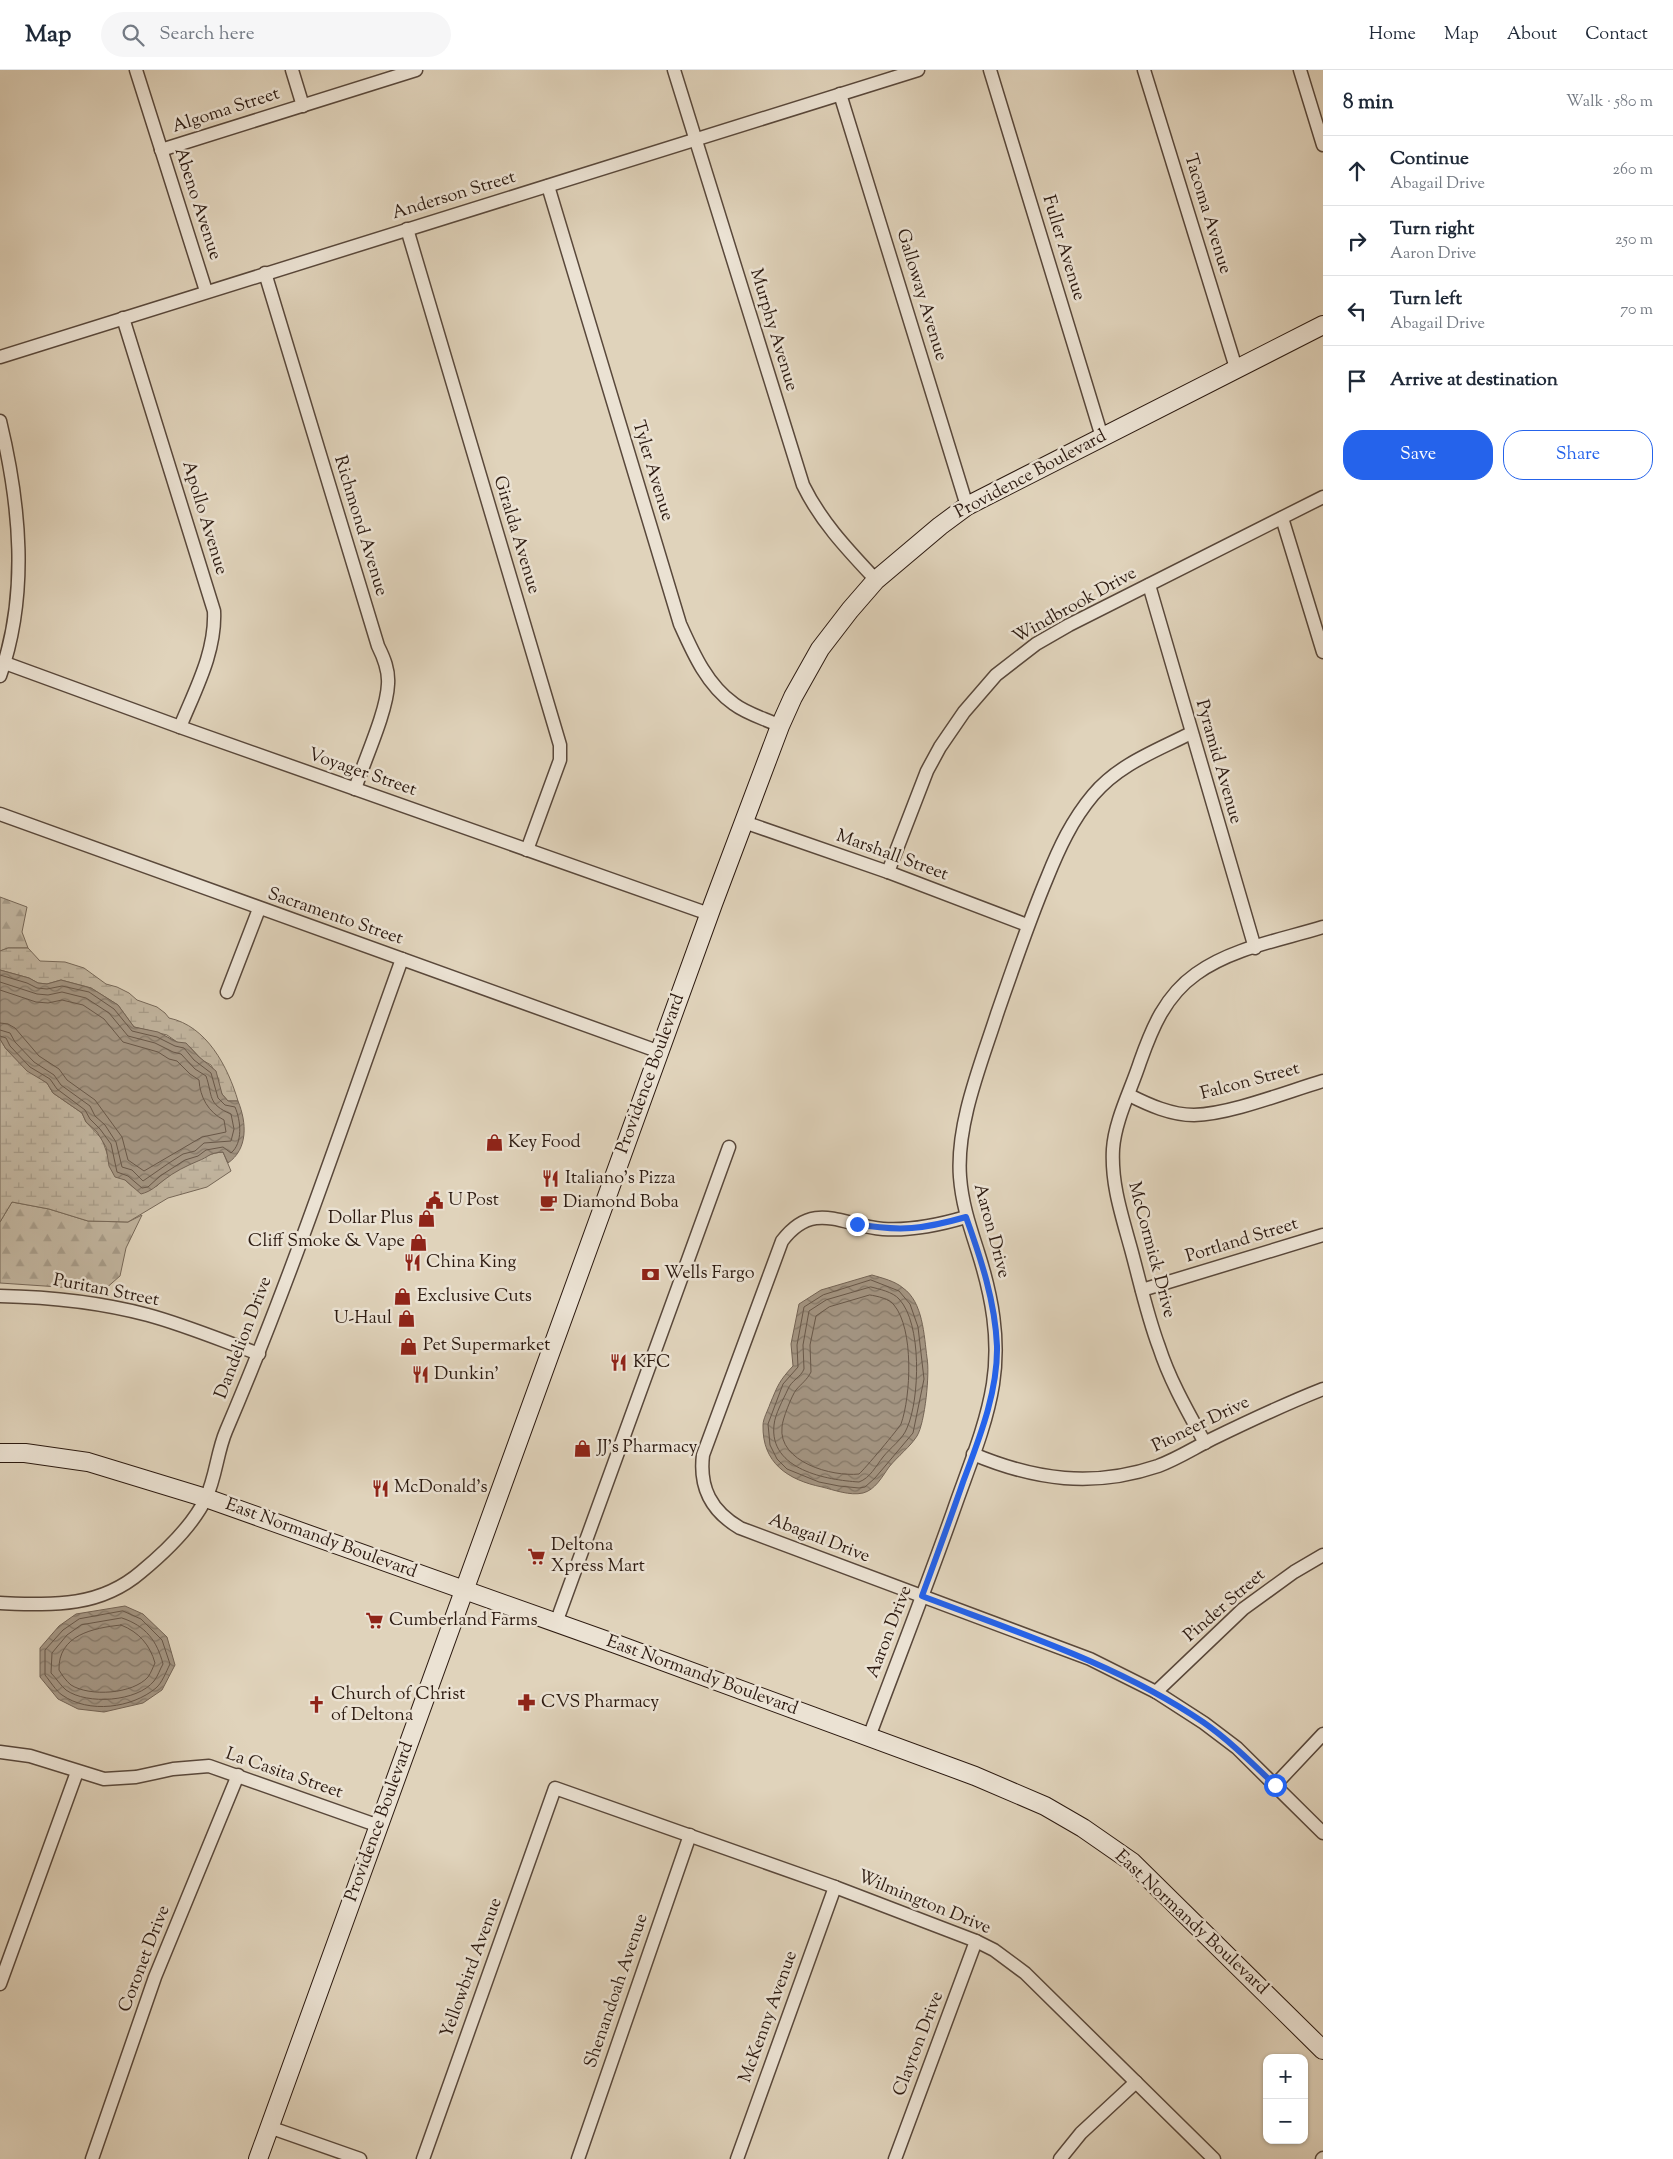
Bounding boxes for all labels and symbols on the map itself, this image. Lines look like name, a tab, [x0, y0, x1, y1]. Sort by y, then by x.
street label: Algoma Street	[169, 81, 283, 141]
street label: Abeno Avenue	[167, 144, 227, 264]
street label: Tacoma Avenue	[1176, 151, 1238, 277]
street label: Anderson Street	[389, 165, 519, 227]
street label: Fuller Avenue	[1035, 192, 1091, 304]
street label: Galloway Avenue	[889, 226, 953, 364]
street label: Murphy Avenue	[742, 266, 804, 394]
street label: Tyler Avenue	[624, 418, 680, 524]
street label: Providence Boulevard	[951, 424, 1111, 526]
street label: Richmond Avenue	[326, 453, 394, 599]
street label: Apollo Avenue	[174, 458, 234, 578]
street label: Giralda Avenue	[486, 473, 546, 597]
street label: Windbrook Drive	[1008, 561, 1142, 651]
street label: Pyramid Avenue	[1188, 697, 1248, 827]
street label: Voyager Street	[304, 742, 420, 804]
street label: Marshall Street	[832, 824, 952, 888]
street label: Sacramento Street	[264, 882, 406, 952]
street label: Providence Boulevard	[610, 990, 692, 1158]
street label: Falcon Street	[1197, 1056, 1303, 1108]
place label: Key Food	[508, 1130, 581, 1156]
shop icon: Key Food	[484, 1133, 504, 1153]
place label: Italiano's Pizza	[565, 1166, 676, 1192]
restaurant icon: Italiano's Pizza	[541, 1169, 561, 1189]
street label: McCormick Drive	[1120, 1179, 1182, 1321]
street label: Aaron Drive	[966, 1181, 1016, 1281]
place label: U Post	[448, 1188, 499, 1214]
place label: Diamond Boba	[563, 1190, 679, 1216]
public building icon: U Post	[424, 1191, 444, 1211]
cafe icon: Diamond Boba	[539, 1193, 559, 1213]
place label: Dollar Plus	[328, 1206, 413, 1232]
shop icon: Dollar Plus	[417, 1209, 437, 1229]
street label: Portland Street	[1183, 1212, 1301, 1270]
route end	[846, 1213, 869, 1236]
place label: Cliff Smoke & Vape	[248, 1229, 405, 1255]
shop icon: Cliff Smoke & Vape	[409, 1232, 429, 1252]
place label: China King	[426, 1250, 517, 1276]
restaurant icon: China King	[402, 1253, 422, 1273]
place label: Wells Fargo	[664, 1261, 755, 1287]
bank icon: Wells Fargo	[640, 1264, 660, 1284]
street label: Puritan Street	[51, 1268, 161, 1314]
street label: Dandelion Drive	[209, 1273, 279, 1403]
place label: Exclusive Cuts	[417, 1284, 532, 1310]
shop icon: Exclusive Cuts	[393, 1287, 413, 1307]
place label: U-Haul	[334, 1306, 392, 1332]
shop icon: U-Haul	[396, 1309, 416, 1329]
place label: Pet Supermarket	[423, 1333, 550, 1359]
shop icon: Pet Supermarket	[399, 1336, 419, 1356]
place label: KFC	[633, 1350, 671, 1376]
restaurant icon: KFC	[609, 1353, 629, 1373]
place label: Dunkin'	[434, 1362, 499, 1388]
restaurant icon: Dunkin'	[410, 1365, 430, 1385]
street label: Pioneer Drive	[1148, 1390, 1254, 1460]
place label: JJ's Pharmacy	[596, 1435, 698, 1461]
shop icon: JJ's Pharmacy	[573, 1438, 593, 1458]
place label: McDonald's	[394, 1475, 488, 1501]
restaurant icon: McDonald's	[370, 1478, 390, 1498]
street label: East Normandy Boulevard	[222, 1492, 420, 1586]
street label: Abagail Drive	[765, 1508, 873, 1570]
place label: Deltona Xpress Mart	[551, 1533, 645, 1580]
supermarket icon: Deltona Xpress Mart	[527, 1546, 547, 1566]
street label: Pinder Street	[1178, 1563, 1272, 1649]
street label: Aaron Drive	[860, 1582, 920, 1682]
place label: Cumberland Farms	[389, 1608, 537, 1634]
supermarket icon: Cumberland Farms	[365, 1611, 385, 1631]
street label: East Normandy Boulevard	[603, 1629, 801, 1723]
place label: Church of Christ of Deltona	[331, 1682, 465, 1729]
place label: CVS Pharmacy	[541, 1690, 659, 1716]
pharmacy icon: CVS Pharmacy	[517, 1693, 537, 1713]
church icon: Church of Christ of Deltona	[307, 1695, 327, 1715]
street label: Providence Boulevard	[339, 1738, 421, 1906]
street label: La Casita Street	[222, 1742, 346, 1806]
route start	[1264, 1774, 1287, 1797]
street label: East Normandy Boulevard	[1108, 1845, 1274, 2001]
street label: Wilmington Drive	[853, 1864, 995, 1942]
street label: Yellowbird Avenue	[435, 1894, 509, 2042]
street label: Coronet Drive	[113, 1902, 177, 2016]
street label: Shenandoah Avenue	[578, 1910, 656, 2072]
street label: McKenny Avenue	[733, 1947, 805, 2087]
street label: Clayton Drive	[887, 1988, 951, 2100]

